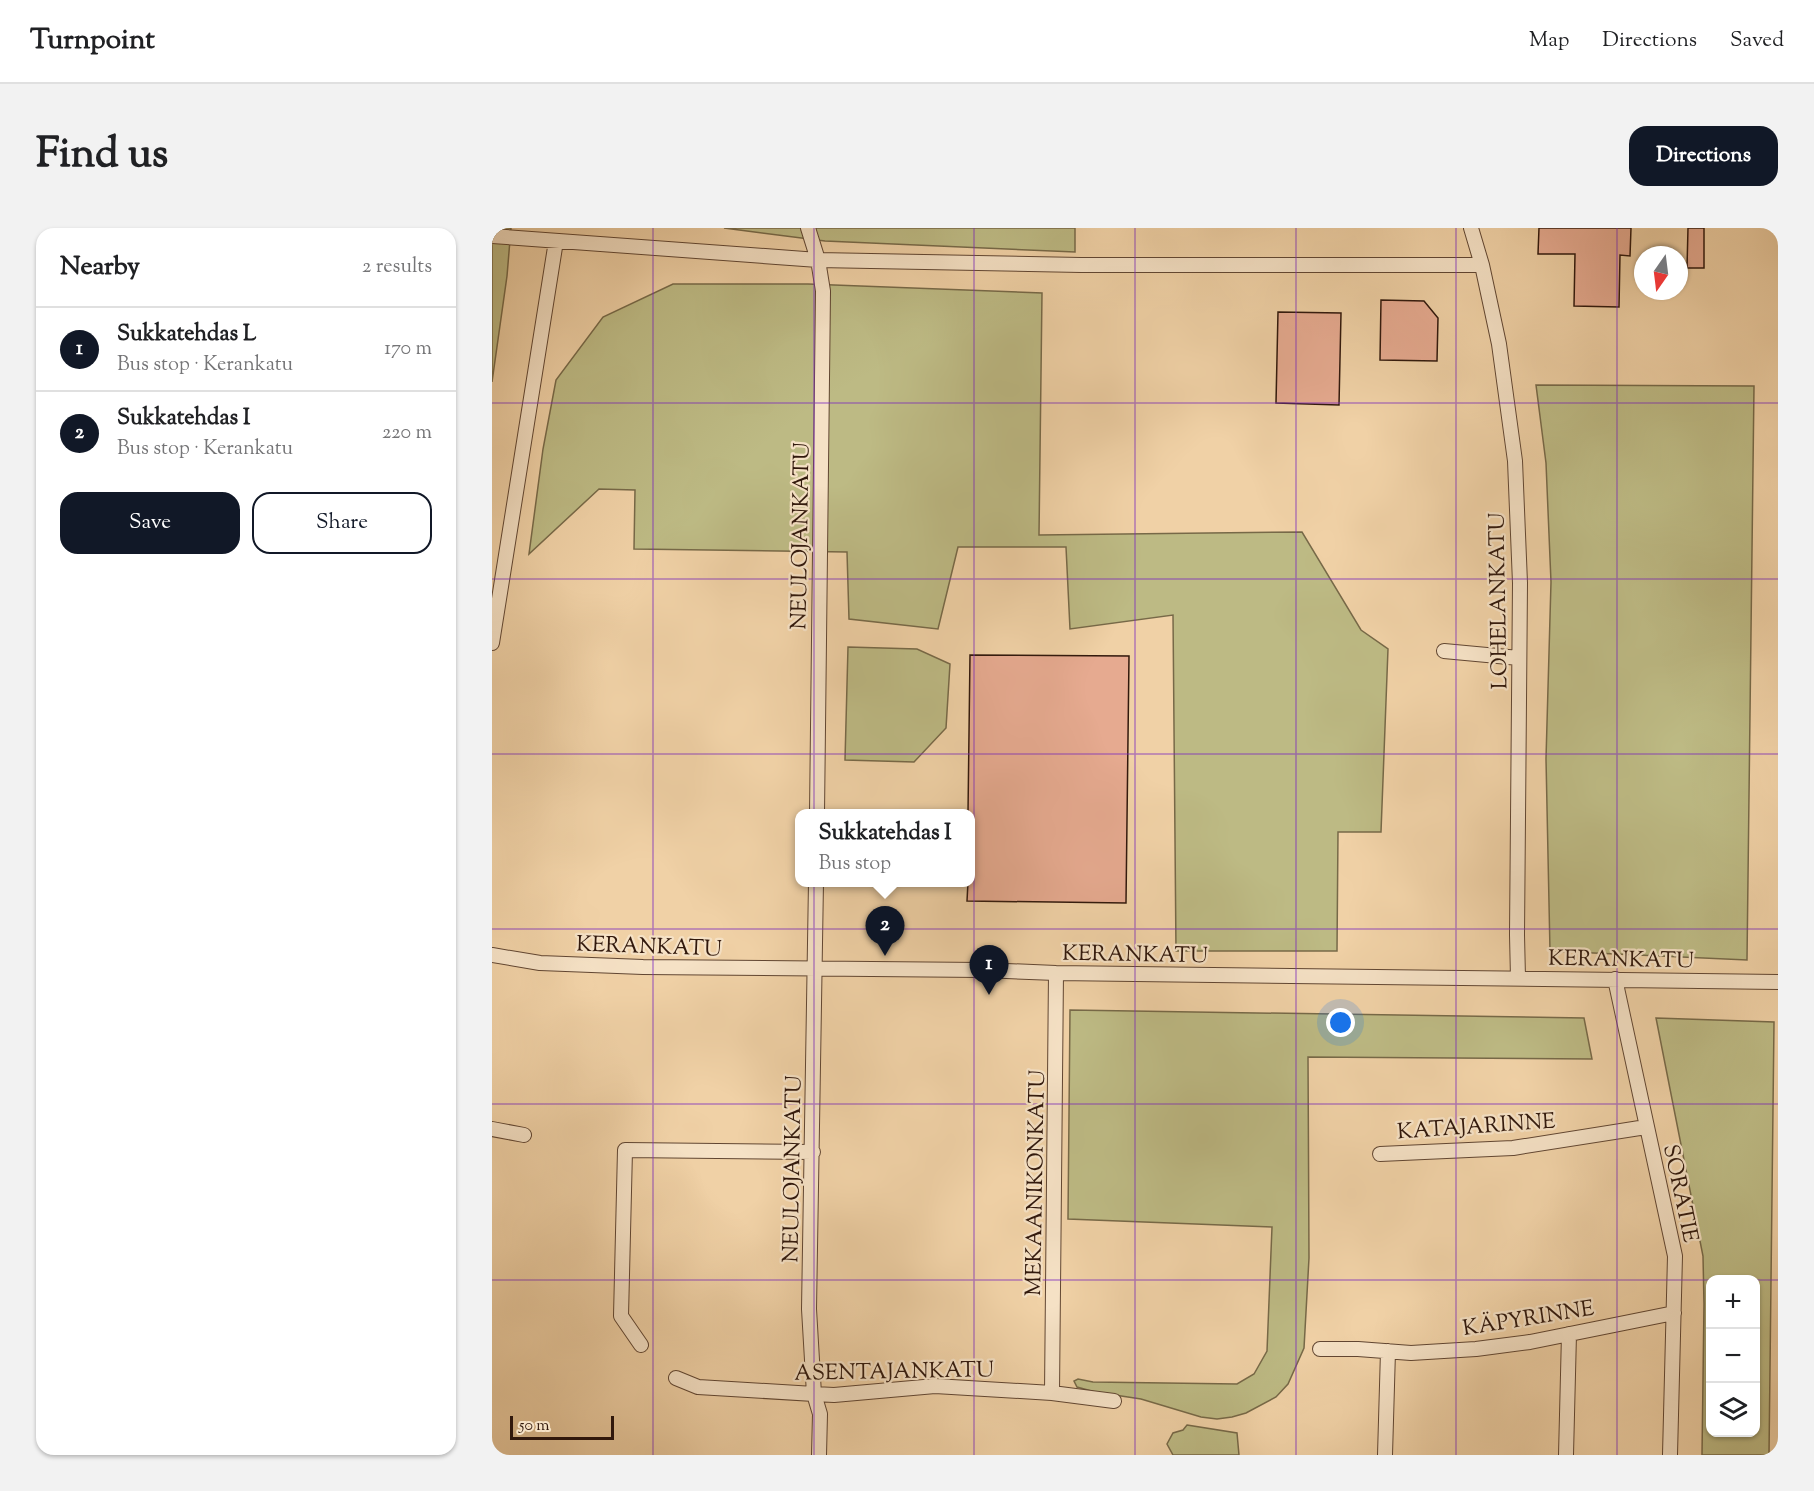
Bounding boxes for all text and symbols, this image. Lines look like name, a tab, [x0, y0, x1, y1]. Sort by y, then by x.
text: Turnpoint	[30, 21, 155, 61]
text: Map	[1529, 26, 1569, 56]
text: Directions	[1602, 26, 1697, 56]
text: Saved	[1730, 26, 1784, 56]
text: Find us	[36, 126, 168, 186]
button: Directions	[1629, 126, 1778, 186]
north arrow	[1634, 246, 1688, 300]
text: Nearby	[60, 249, 140, 286]
text: 2 results	[362, 253, 432, 282]
text: Sukkatehdas L	[117, 319, 256, 351]
text: 1	[76, 335, 83, 364]
text: 170 m	[384, 335, 432, 364]
text: Bus stop · Kerankatu	[117, 351, 293, 380]
text: Sukkatehdas I	[117, 403, 250, 435]
text: 2	[75, 419, 84, 448]
text: 220 m	[382, 419, 432, 448]
text: Bus stop · Kerankatu	[117, 435, 293, 464]
street label: NEULOJANKATU	[784, 442, 820, 630]
button: Save	[60, 492, 240, 554]
button: Share	[252, 492, 432, 554]
street label: LOHELANKATU	[1482, 512, 1518, 690]
popup	[795, 809, 975, 887]
text: Sukkatehdas I	[818, 818, 952, 850]
text: Bus stop	[818, 850, 891, 879]
pin: 2	[866, 906, 904, 956]
street label: KERANKATU	[576, 929, 722, 967]
street label: KERANKATU	[1062, 939, 1208, 973]
street label: KERANKATU	[1548, 944, 1694, 978]
pin: 1	[970, 946, 1008, 995]
your location	[1326, 1008, 1355, 1037]
street label: MEKAANIKONKATU	[1019, 1070, 1055, 1296]
street label: NEULOJANKATU	[776, 1075, 812, 1263]
street label: KATAJARINNE	[1396, 1107, 1556, 1149]
street label: SORATIE	[1653, 1142, 1705, 1246]
map controls	[1706, 1275, 1760, 1437]
button: +	[1706, 1275, 1760, 1329]
street label: KÄPYRINNE	[1460, 1294, 1596, 1346]
button: −	[1706, 1329, 1760, 1383]
street label: ASENTAJANKATU	[794, 1355, 994, 1391]
button: layers	[1706, 1383, 1760, 1437]
scale bar	[510, 1413, 614, 1440]
text: 50 m	[519, 1415, 550, 1438]

